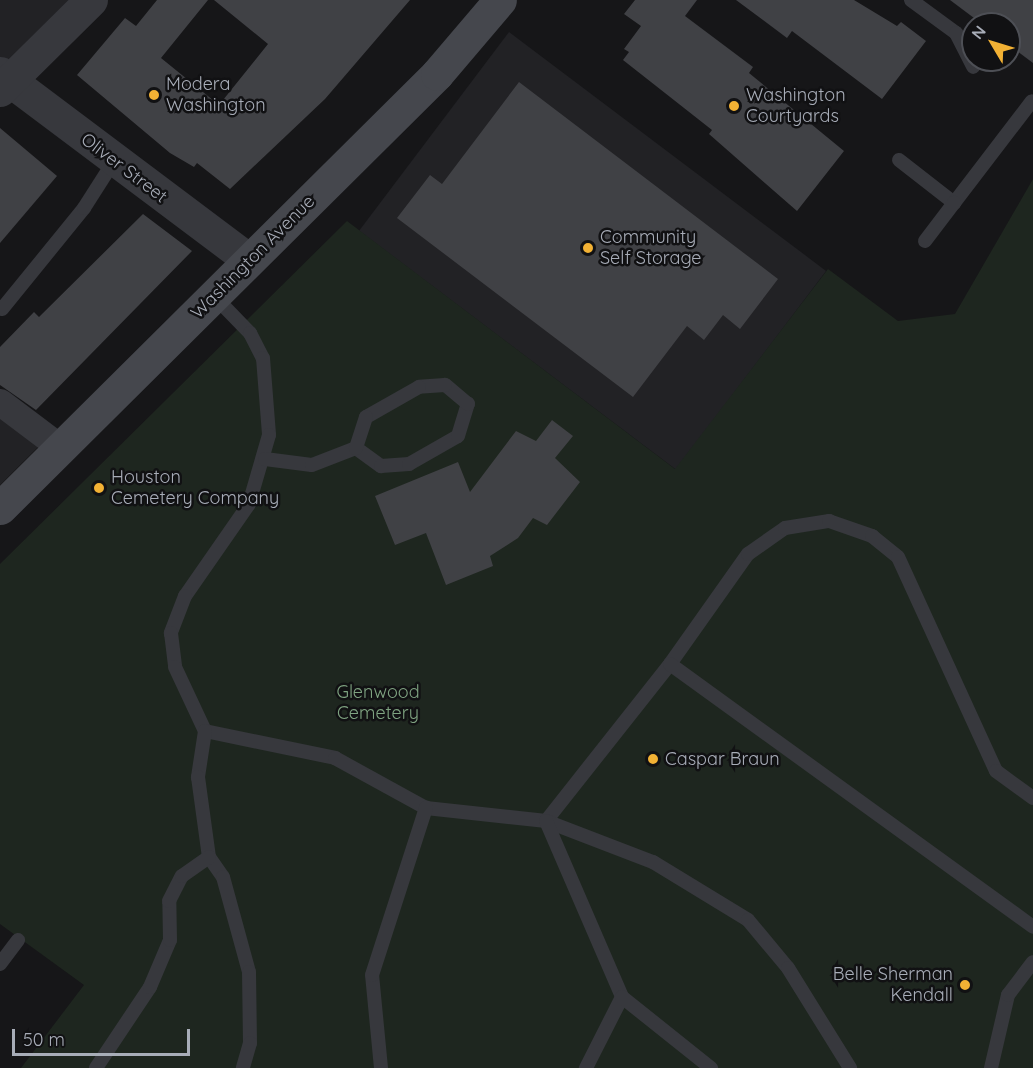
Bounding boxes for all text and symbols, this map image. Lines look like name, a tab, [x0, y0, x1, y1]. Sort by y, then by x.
north arrow	[961, 12, 1021, 72]
text: N	[967, 21, 990, 43]
place label: Modera Washington	[166, 74, 266, 116]
place label: Washington Courtyards	[746, 85, 846, 128]
marker: Modera Washington	[147, 88, 161, 102]
marker: Washington Courtyards	[727, 99, 741, 113]
street label: Oliver Street	[77, 129, 171, 207]
street label: Washington Avenue	[187, 191, 319, 323]
place label: Community Self Storage	[600, 227, 701, 270]
marker: Community Self Storage	[581, 241, 595, 255]
place label: Houston Cemetery Company	[111, 467, 279, 510]
marker: Houston Cemetery Company	[92, 481, 106, 495]
park label: Glenwood Cemetery	[336, 682, 420, 724]
place label: Caspar Braun	[665, 748, 780, 770]
marker: Caspar Braun	[646, 752, 660, 766]
place label: Belle Sherman Kendall	[833, 964, 953, 1006]
marker: Belle Sherman Kendall	[958, 978, 972, 992]
scale bar	[15, 1017, 194, 1055]
text: 50 m	[23, 1028, 65, 1051]

